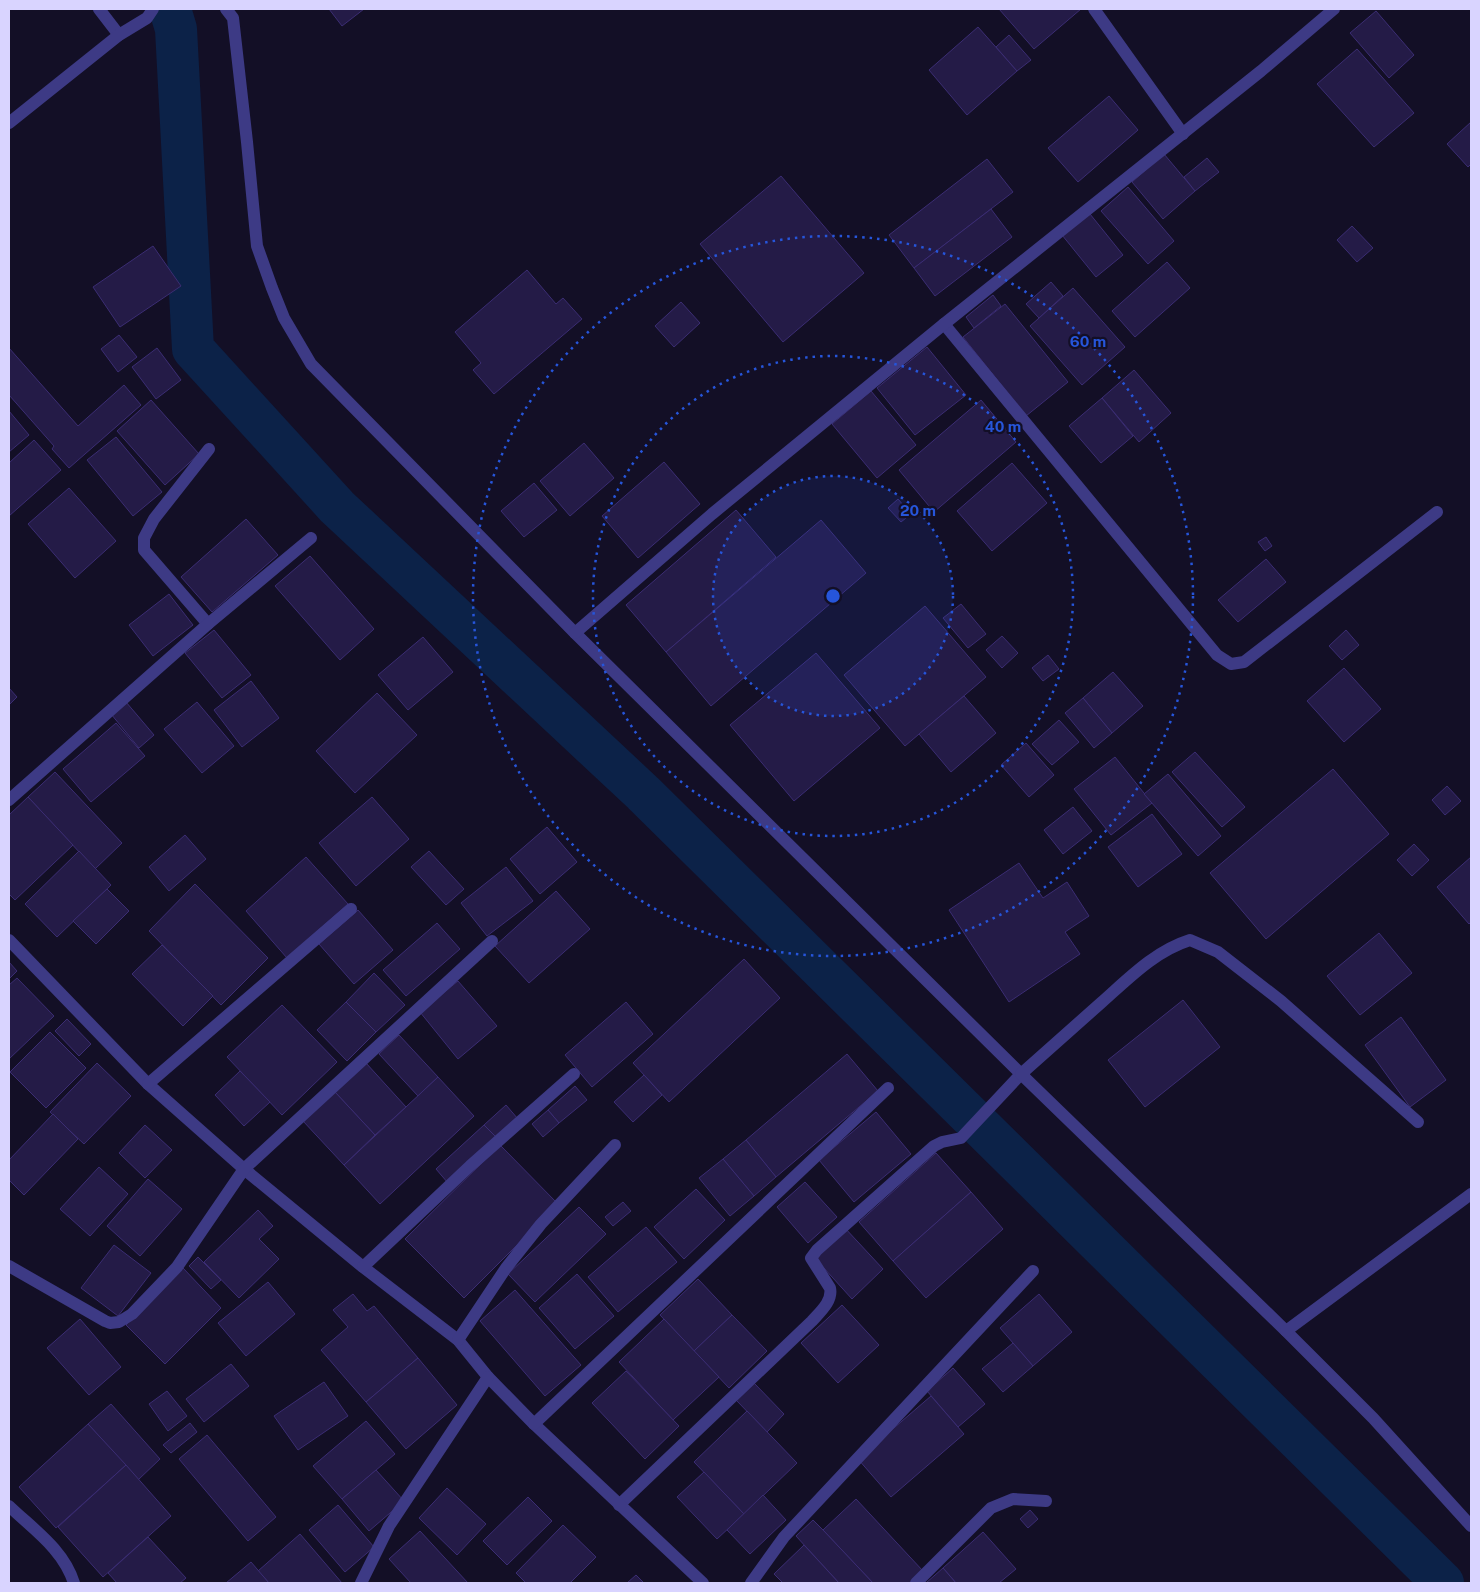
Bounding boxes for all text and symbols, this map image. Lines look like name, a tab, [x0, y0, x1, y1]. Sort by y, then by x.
text: 60 m	[1070, 333, 1106, 350]
text: 40 m	[985, 418, 1021, 435]
text: 20 m	[900, 502, 936, 519]
centre of rings	[824, 587, 842, 605]

